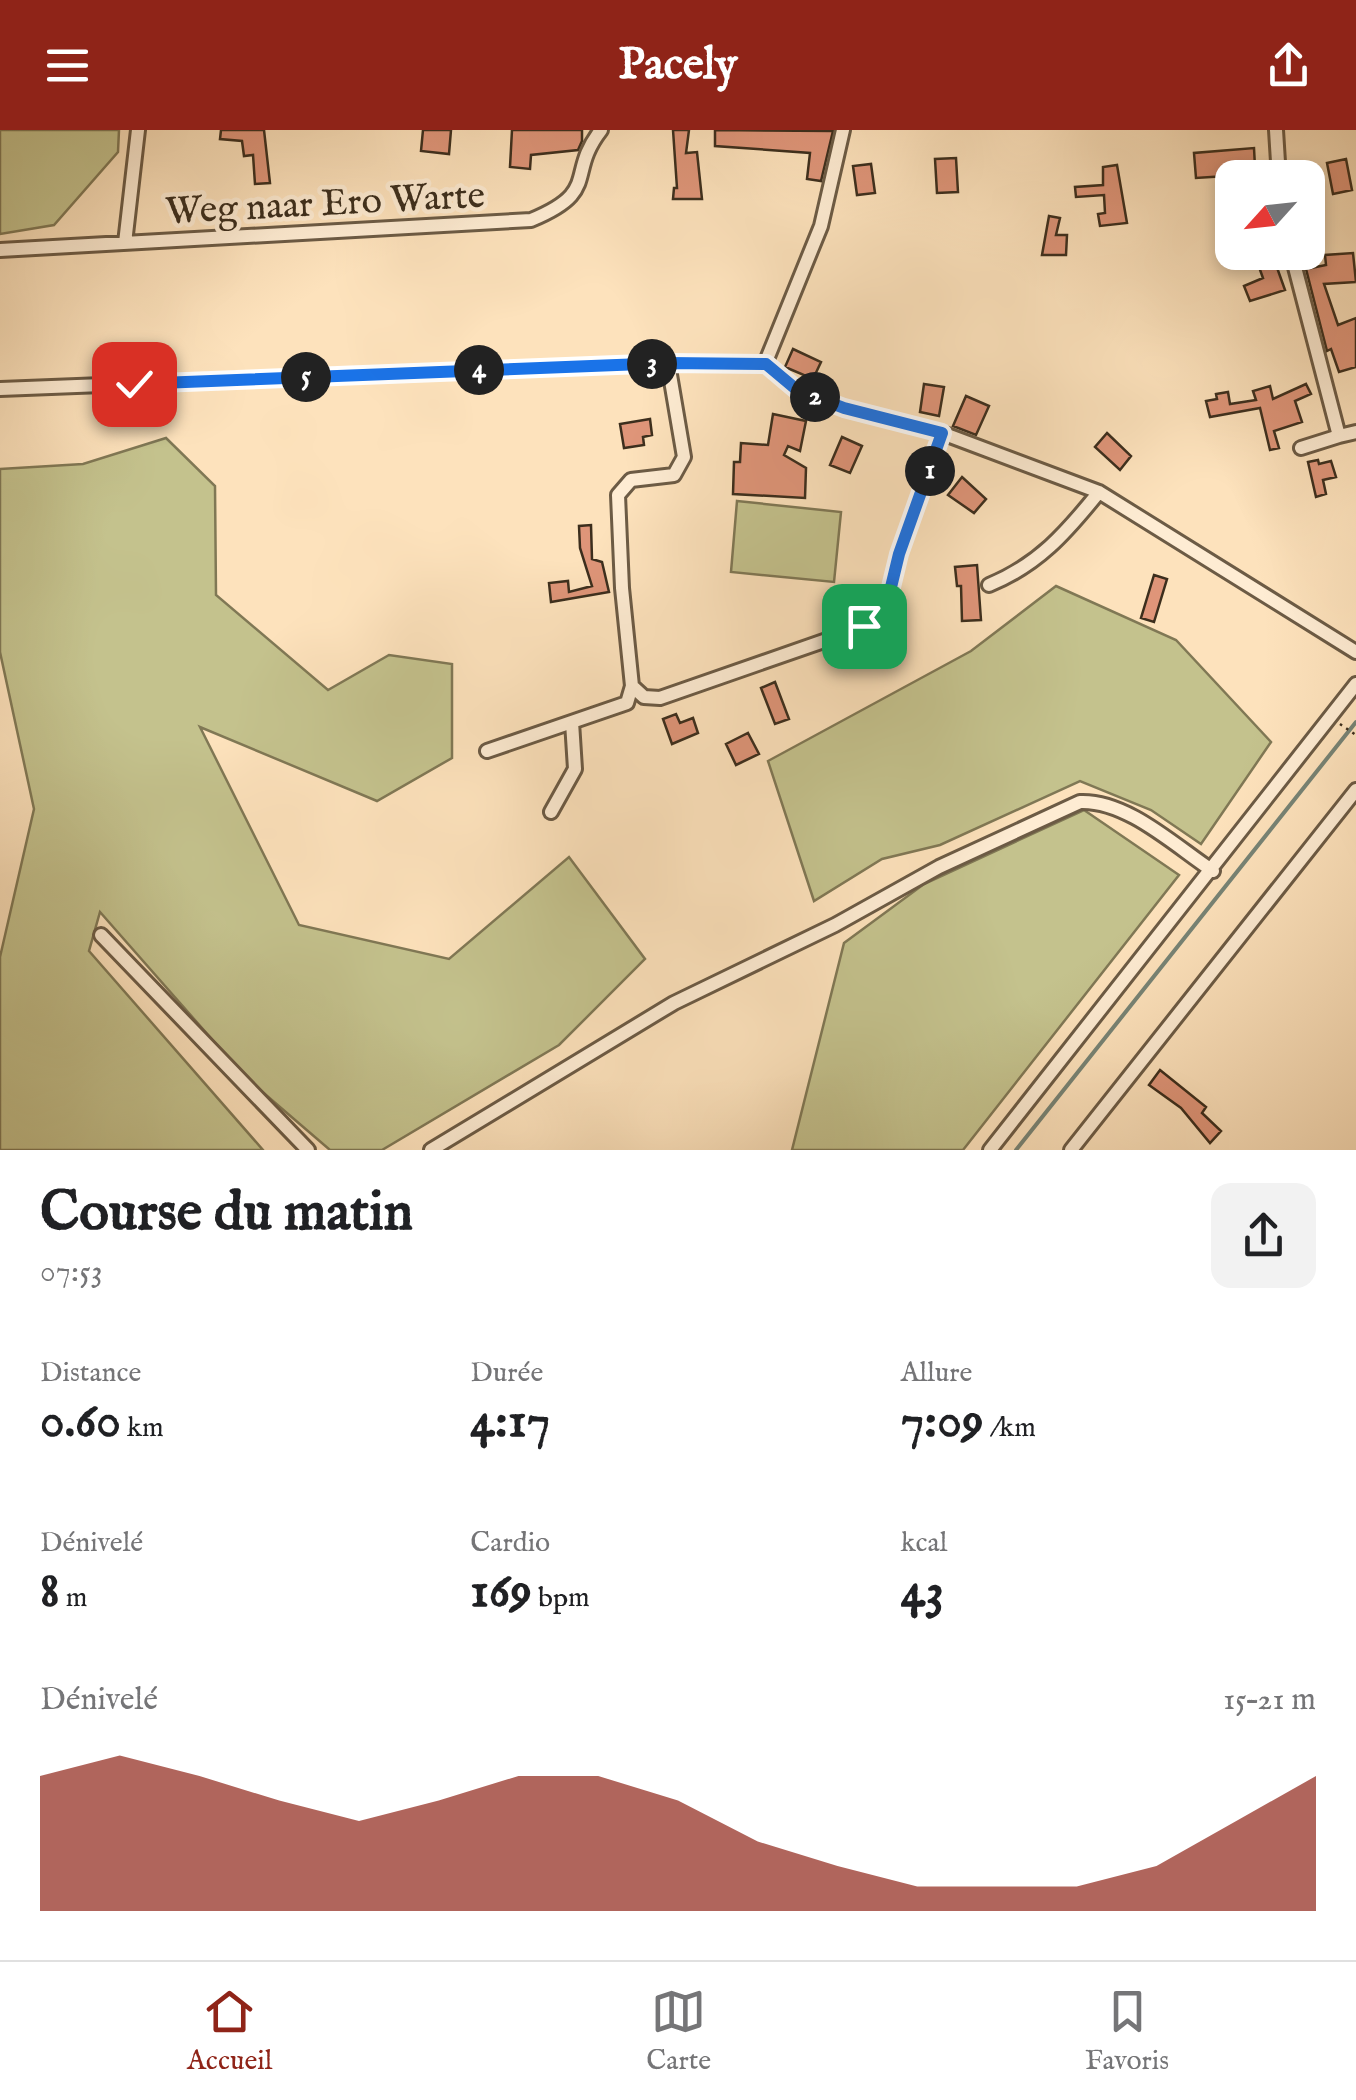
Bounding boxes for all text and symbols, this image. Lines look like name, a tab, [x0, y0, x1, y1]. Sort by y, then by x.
text: Pacely	[618, 37, 738, 94]
icon: menu	[40, 38, 95, 93]
icon: share	[1261, 38, 1316, 93]
north arrow	[1215, 160, 1325, 270]
map controls	[1215, 160, 1325, 270]
street label: Weg naar Ero Warte	[164, 173, 486, 237]
pin: 3	[627, 339, 677, 389]
pin	[92, 342, 177, 427]
pin: 4	[454, 345, 504, 395]
text: 3	[647, 346, 657, 381]
pin: 5	[281, 352, 331, 402]
text: 4	[472, 352, 486, 387]
icon: check	[107, 357, 162, 412]
text: 5	[301, 359, 311, 394]
pin: 2	[790, 372, 840, 422]
text: 2	[808, 379, 822, 414]
pin: 1	[905, 446, 955, 496]
text: 1	[925, 453, 935, 488]
pin	[822, 584, 907, 669]
icon: arrive	[837, 599, 892, 654]
text: Course du matin	[40, 1179, 413, 1249]
button: share	[1211, 1183, 1316, 1288]
text: 07:53	[40, 1252, 103, 1293]
text: Distance	[40, 1356, 141, 1391]
text: Durée	[470, 1356, 543, 1391]
text: Allure	[901, 1356, 972, 1391]
text: 0.60	[40, 1391, 121, 1454]
text: 4:17	[470, 1391, 550, 1454]
text: 7:09	[901, 1391, 984, 1454]
text: km	[121, 1411, 164, 1446]
text: /km	[984, 1411, 1036, 1446]
text: Dénivelé	[40, 1526, 143, 1561]
text: Cardio	[470, 1526, 550, 1561]
text: kcal	[901, 1526, 947, 1561]
text: 8	[40, 1561, 60, 1624]
text: 169	[470, 1561, 532, 1624]
text: 43	[901, 1561, 944, 1624]
text: m	[60, 1581, 87, 1616]
text: bpm	[532, 1581, 590, 1616]
text: Dénivelé	[40, 1680, 158, 1721]
text: 15–21 m	[1223, 1680, 1316, 1721]
tab: Accueil	[187, 1984, 272, 2079]
tab: Carte	[646, 1984, 711, 2079]
tab: Favoris	[1085, 1984, 1169, 2079]

